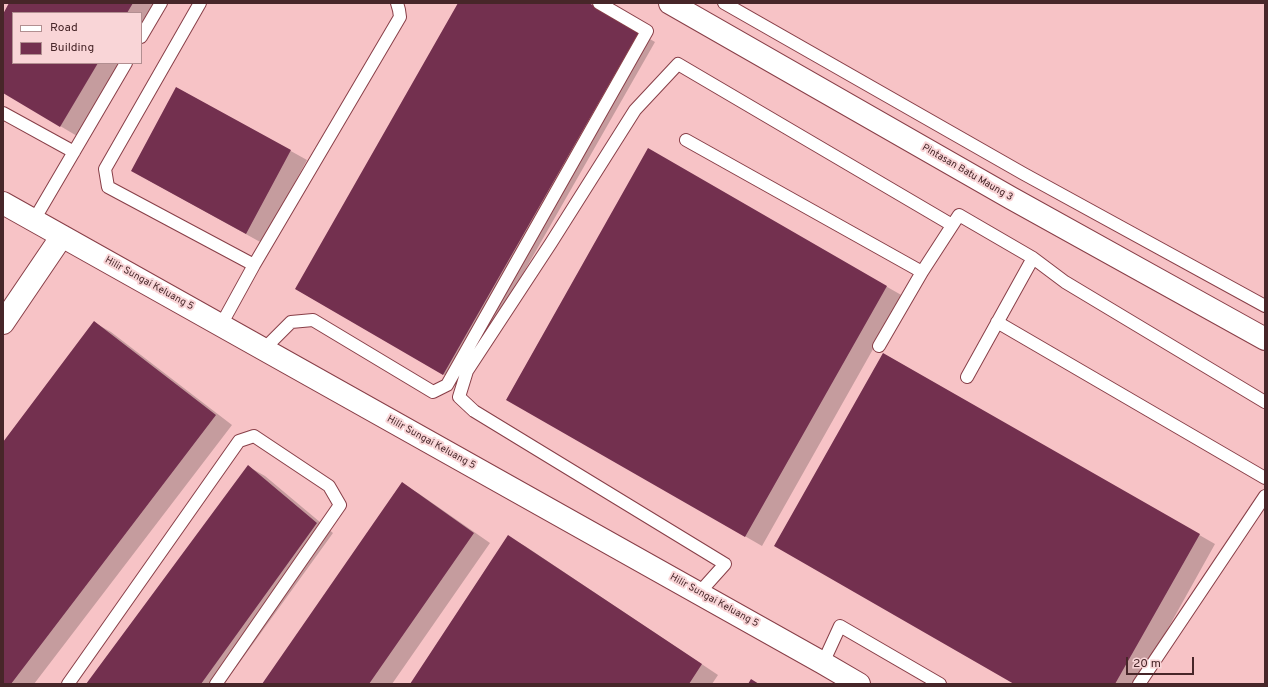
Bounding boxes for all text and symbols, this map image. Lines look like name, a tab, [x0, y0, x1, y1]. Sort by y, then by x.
legend	[12, 12, 142, 64]
text: Road	[50, 20, 78, 36]
text: Building	[50, 40, 94, 56]
street label: Pintasan Batu Maung 3	[919, 142, 1015, 204]
street label: Hilir Sungai Keluang 5	[103, 255, 195, 313]
street label: Hilir Sungai Keluang 5	[385, 414, 477, 472]
street label: Hilir Sungai Keluang 5	[668, 572, 760, 630]
scale bar	[1128, 649, 1196, 675]
text: 20 m	[1133, 656, 1161, 672]

